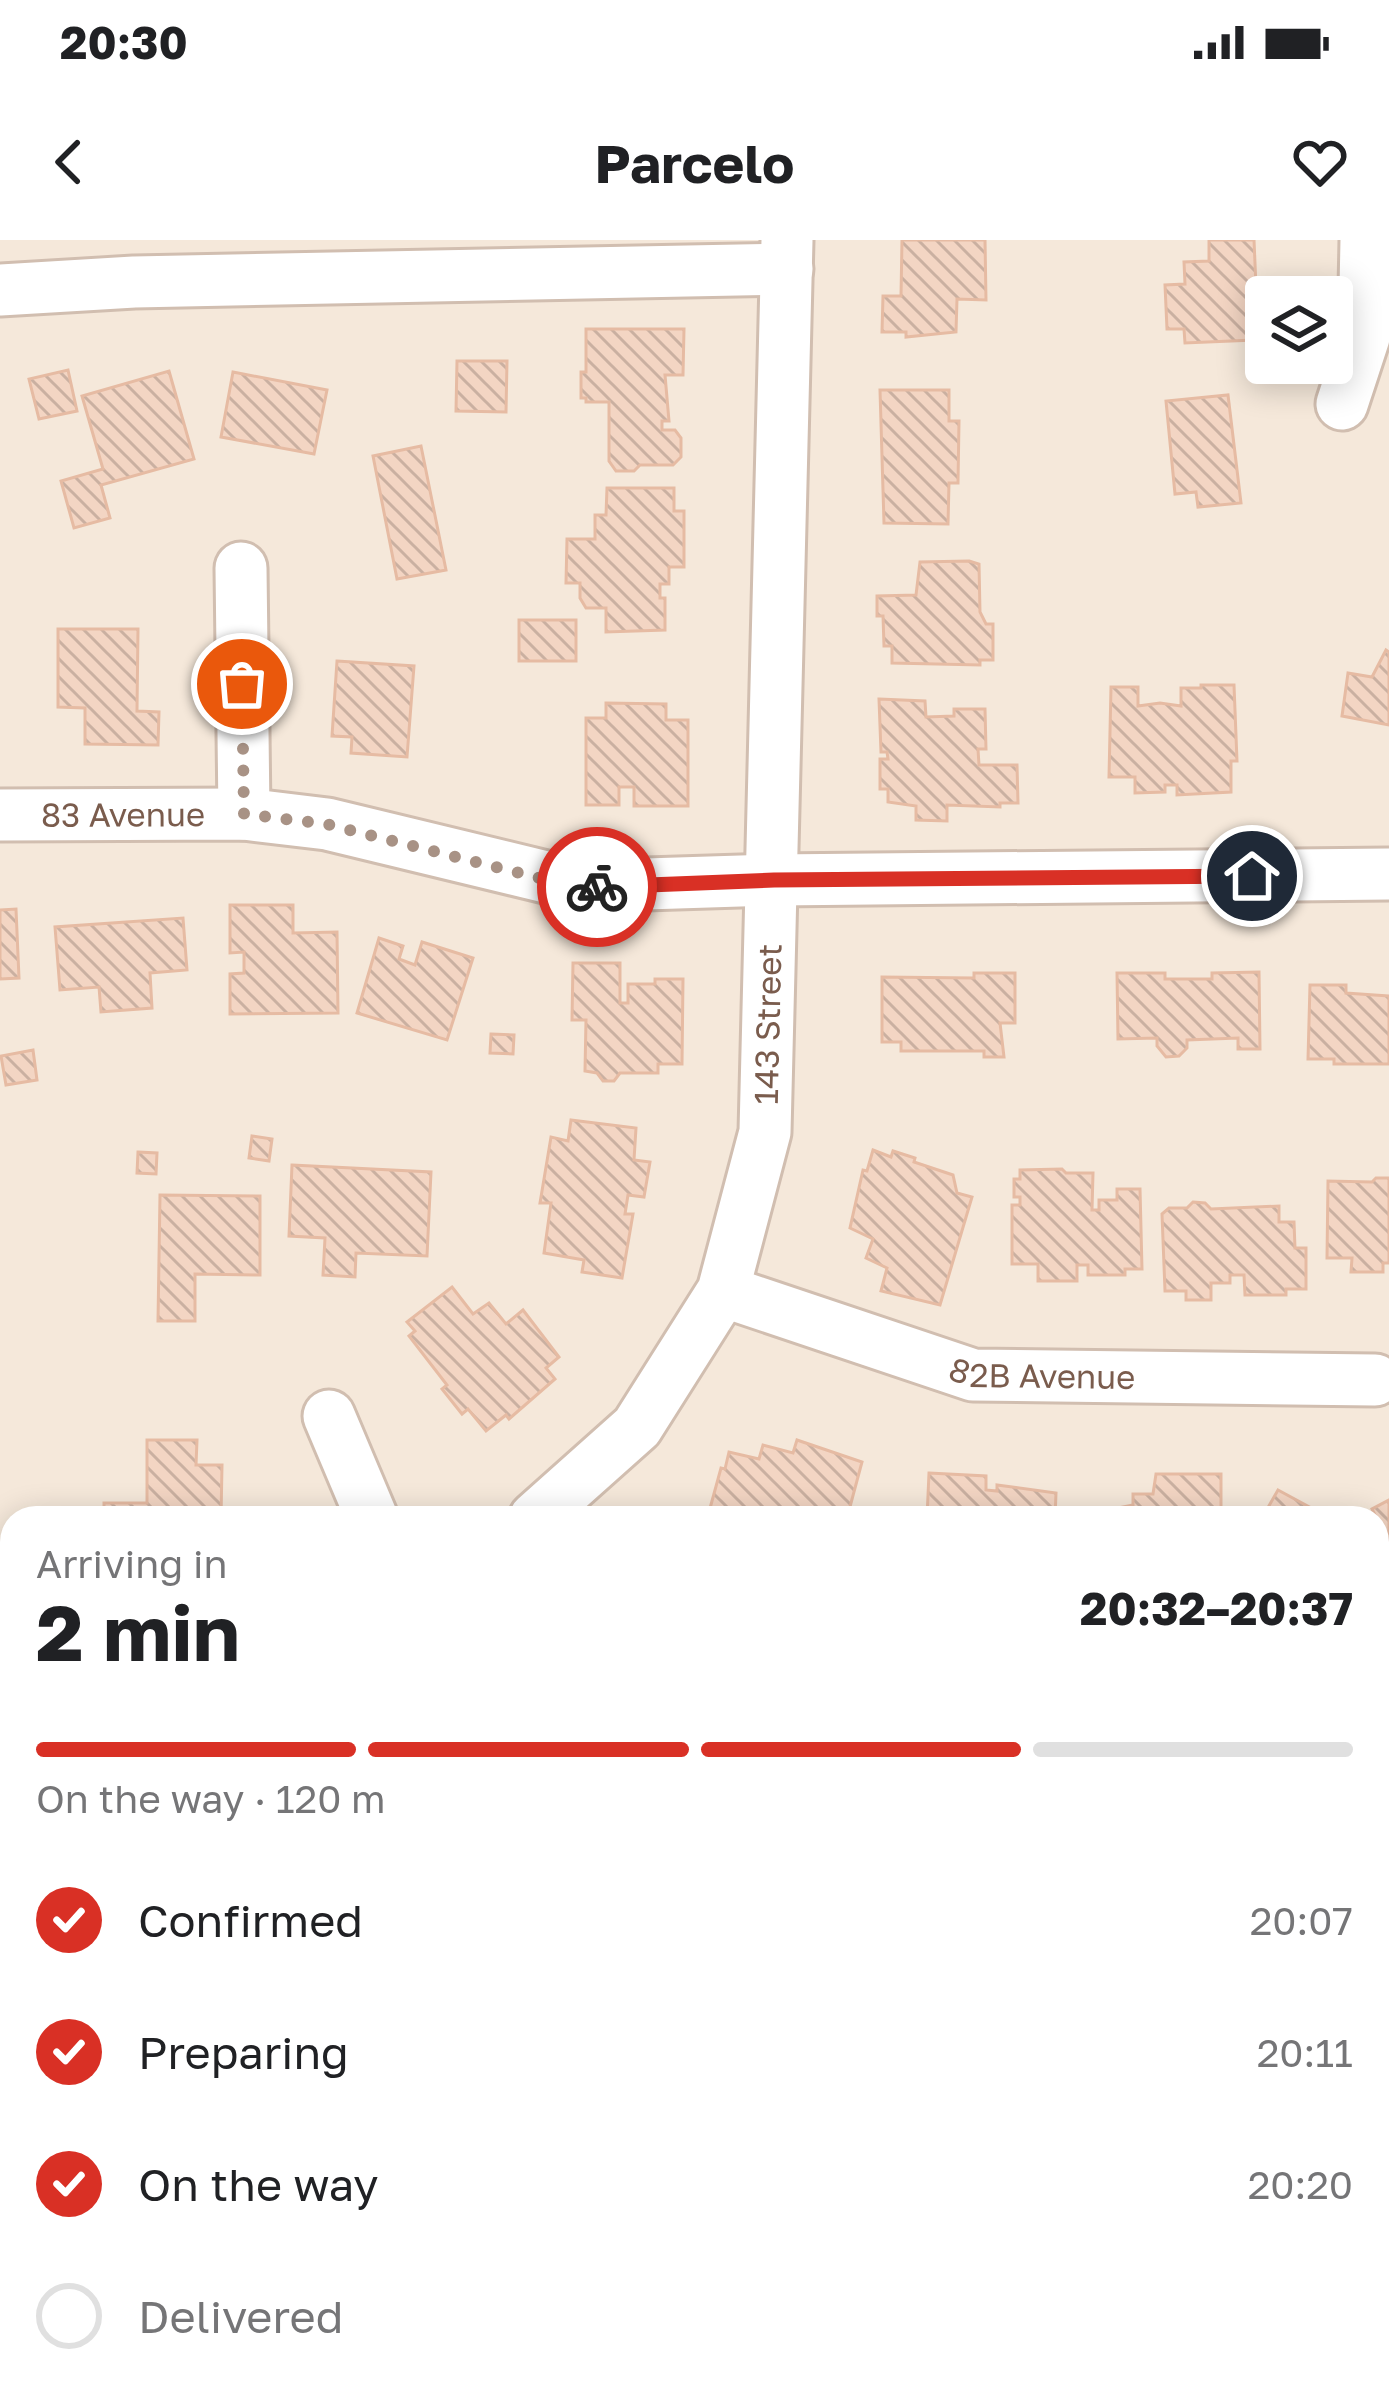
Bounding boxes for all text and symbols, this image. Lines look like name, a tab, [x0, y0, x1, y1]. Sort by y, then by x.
text: 20:30	[60, 15, 188, 69]
icon: back	[36, 129, 102, 195]
icon: heart	[1287, 129, 1353, 195]
text: Parcelo	[594, 130, 795, 195]
map controls	[1245, 276, 1353, 384]
button: layers	[1245, 276, 1353, 384]
pin	[191, 633, 293, 735]
icon: bag	[209, 651, 275, 717]
street label: 83 Avenue	[41, 794, 205, 834]
pin	[1201, 825, 1303, 927]
courier	[537, 827, 657, 947]
icon: home	[1219, 843, 1285, 909]
icon: bike	[564, 854, 630, 920]
street label: 143 Street	[746, 943, 789, 1105]
street label: 82B Avenue	[944, 1348, 1136, 1396]
text: Arriving in	[36, 1540, 227, 1587]
text: 20:32–20:37	[1080, 1581, 1353, 1635]
text: 2 min	[36, 1585, 240, 1678]
text: On the way · 120 m	[36, 1775, 386, 1822]
icon: check	[36, 1887, 102, 1953]
text: Confirmed	[138, 1893, 363, 1947]
text: 20:07	[1250, 1897, 1353, 1944]
icon: check	[36, 2019, 102, 2085]
text: Preparing	[138, 2025, 349, 2079]
text: 20:11	[1257, 2029, 1353, 2076]
icon: check	[36, 2151, 102, 2217]
text: On the way	[138, 2157, 379, 2211]
text: 20:20	[1248, 2161, 1353, 2208]
text: Delivered	[138, 2289, 343, 2343]

